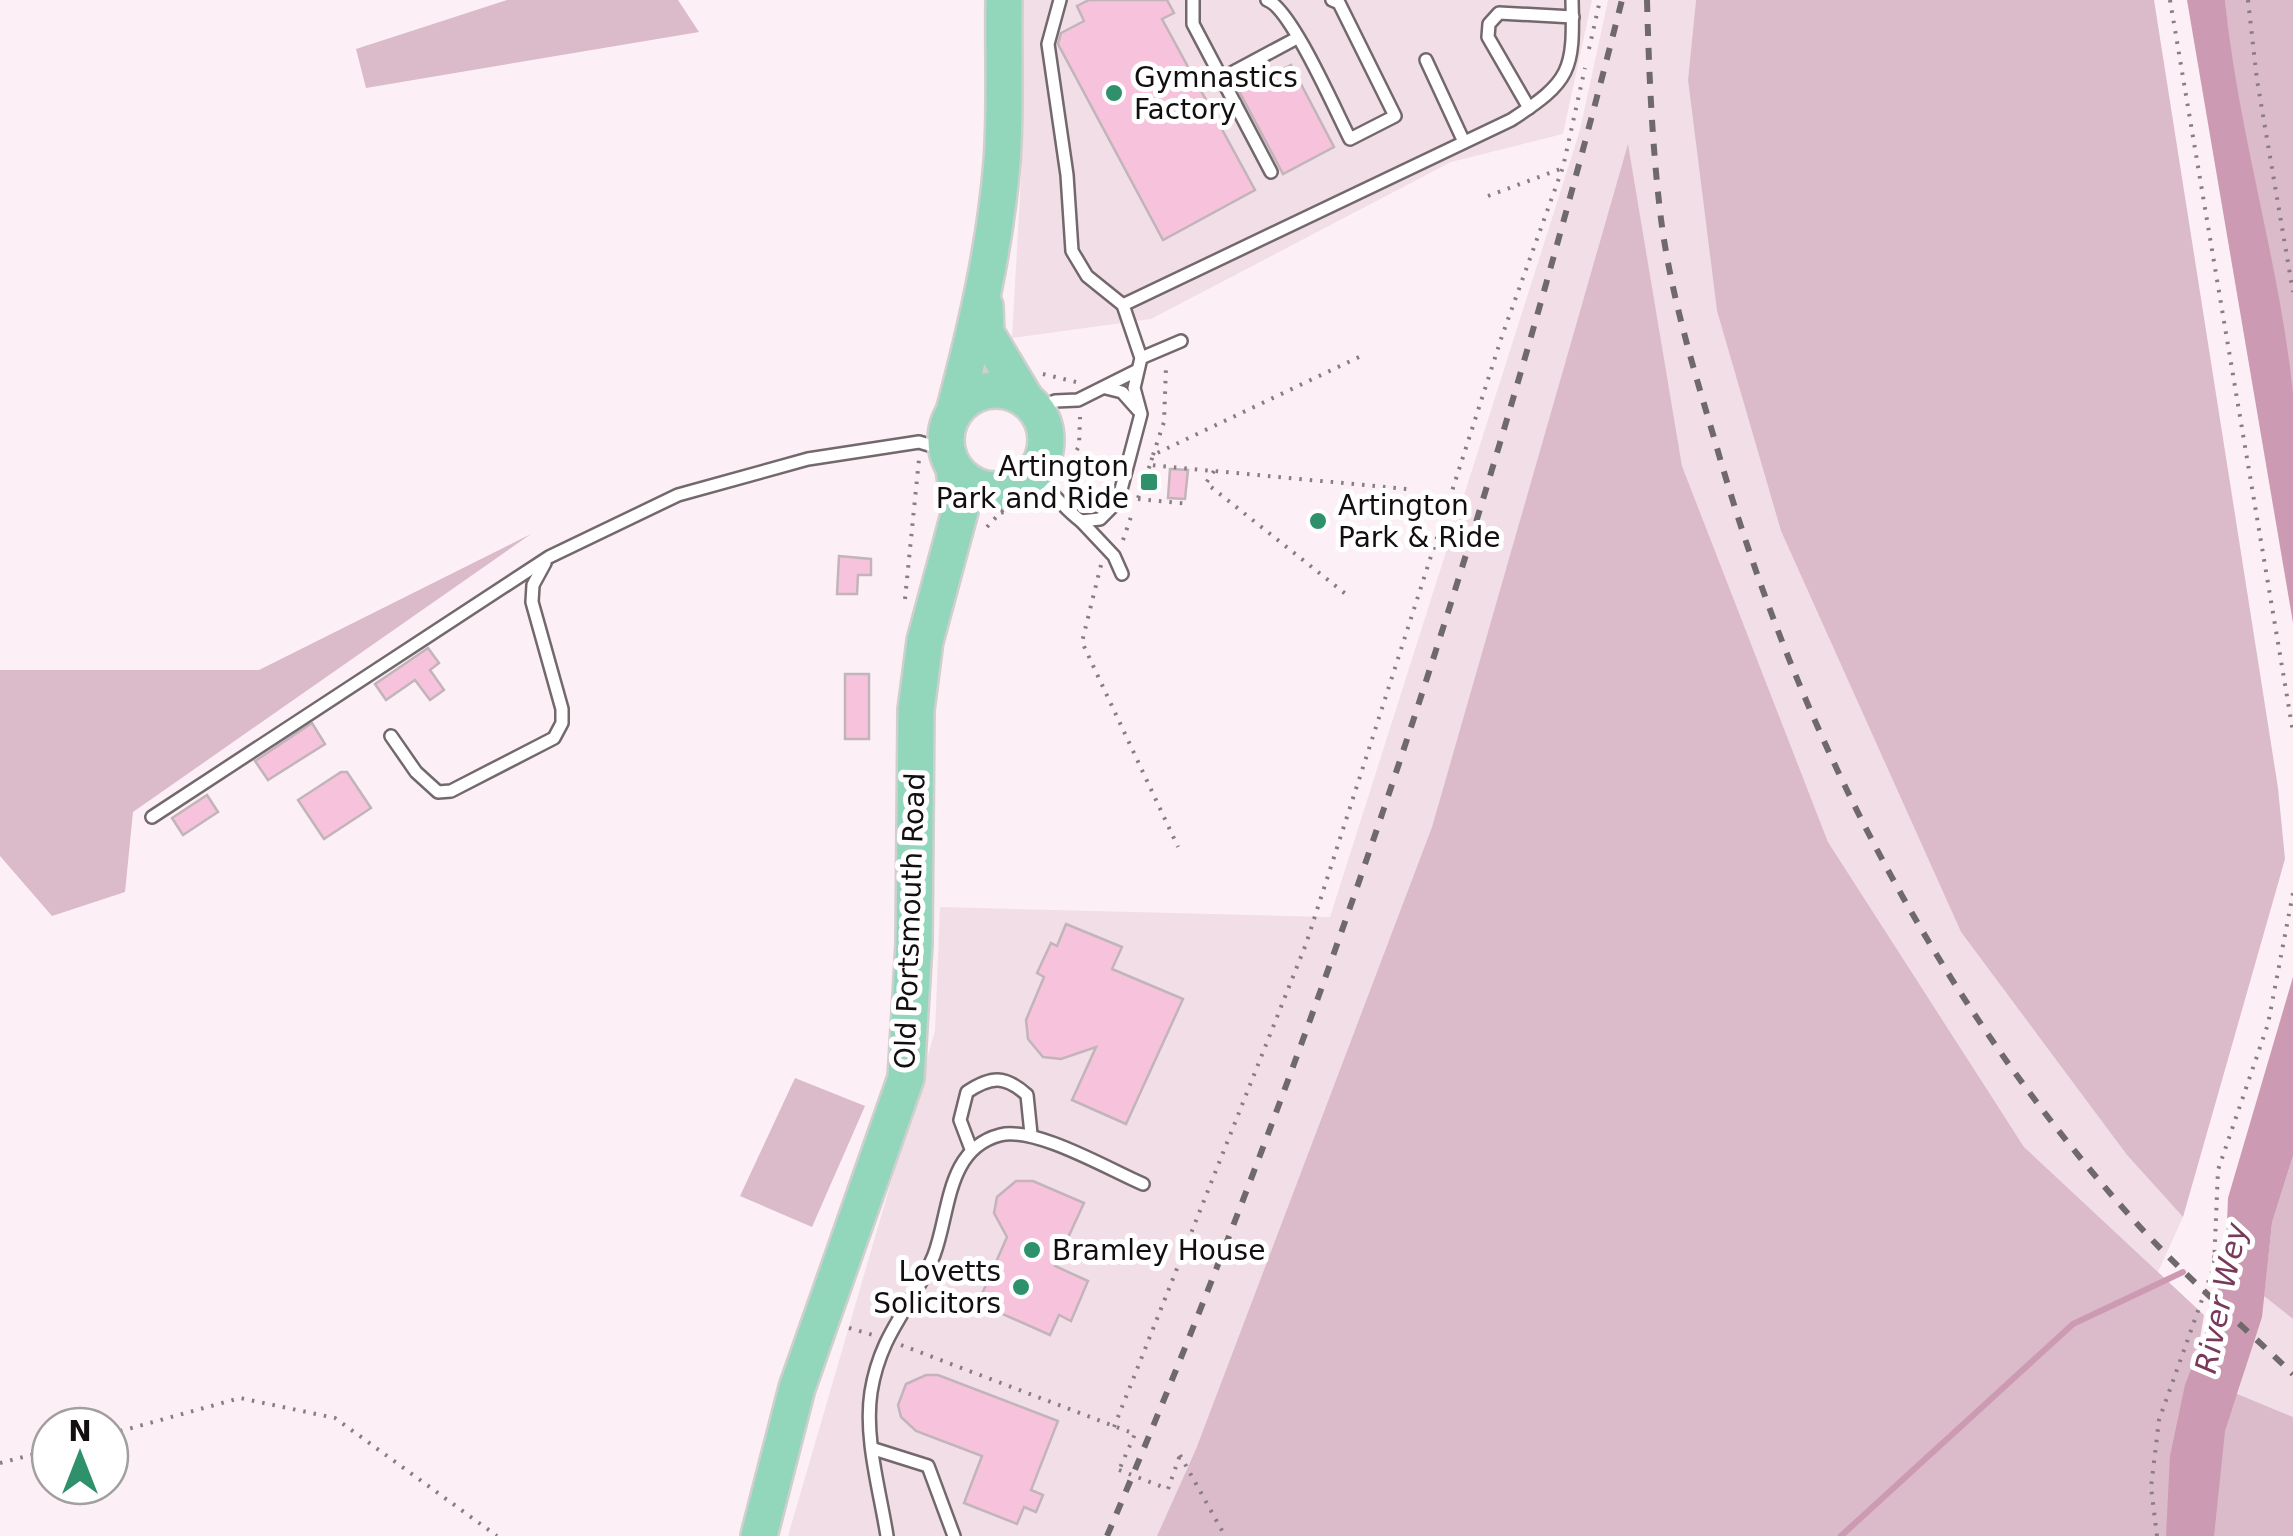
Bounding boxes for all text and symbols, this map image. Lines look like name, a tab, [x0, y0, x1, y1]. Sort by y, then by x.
place label: Gymnastics Factory	[1134, 61, 1298, 126]
marker: Gymnastics Factory	[1103, 82, 1125, 104]
place label: Artington Park and Ride	[936, 450, 1129, 515]
marker: Artington Park and Ride	[1138, 471, 1160, 493]
place label: Artington Park & Ride	[1338, 489, 1500, 554]
marker: Artington Park & Ride	[1307, 510, 1329, 532]
street label: Old Portsmouth Road	[888, 772, 932, 1070]
water label: River Wey	[2188, 1218, 2254, 1377]
place label: Bramley House	[1052, 1234, 1265, 1267]
marker: Bramley House	[1021, 1239, 1043, 1261]
place label: Lovetts Solicitors	[873, 1255, 1001, 1320]
marker: Lovetts Solicitors	[1010, 1276, 1032, 1298]
north arrow	[30, 1406, 130, 1506]
text: N	[68, 1415, 92, 1448]

